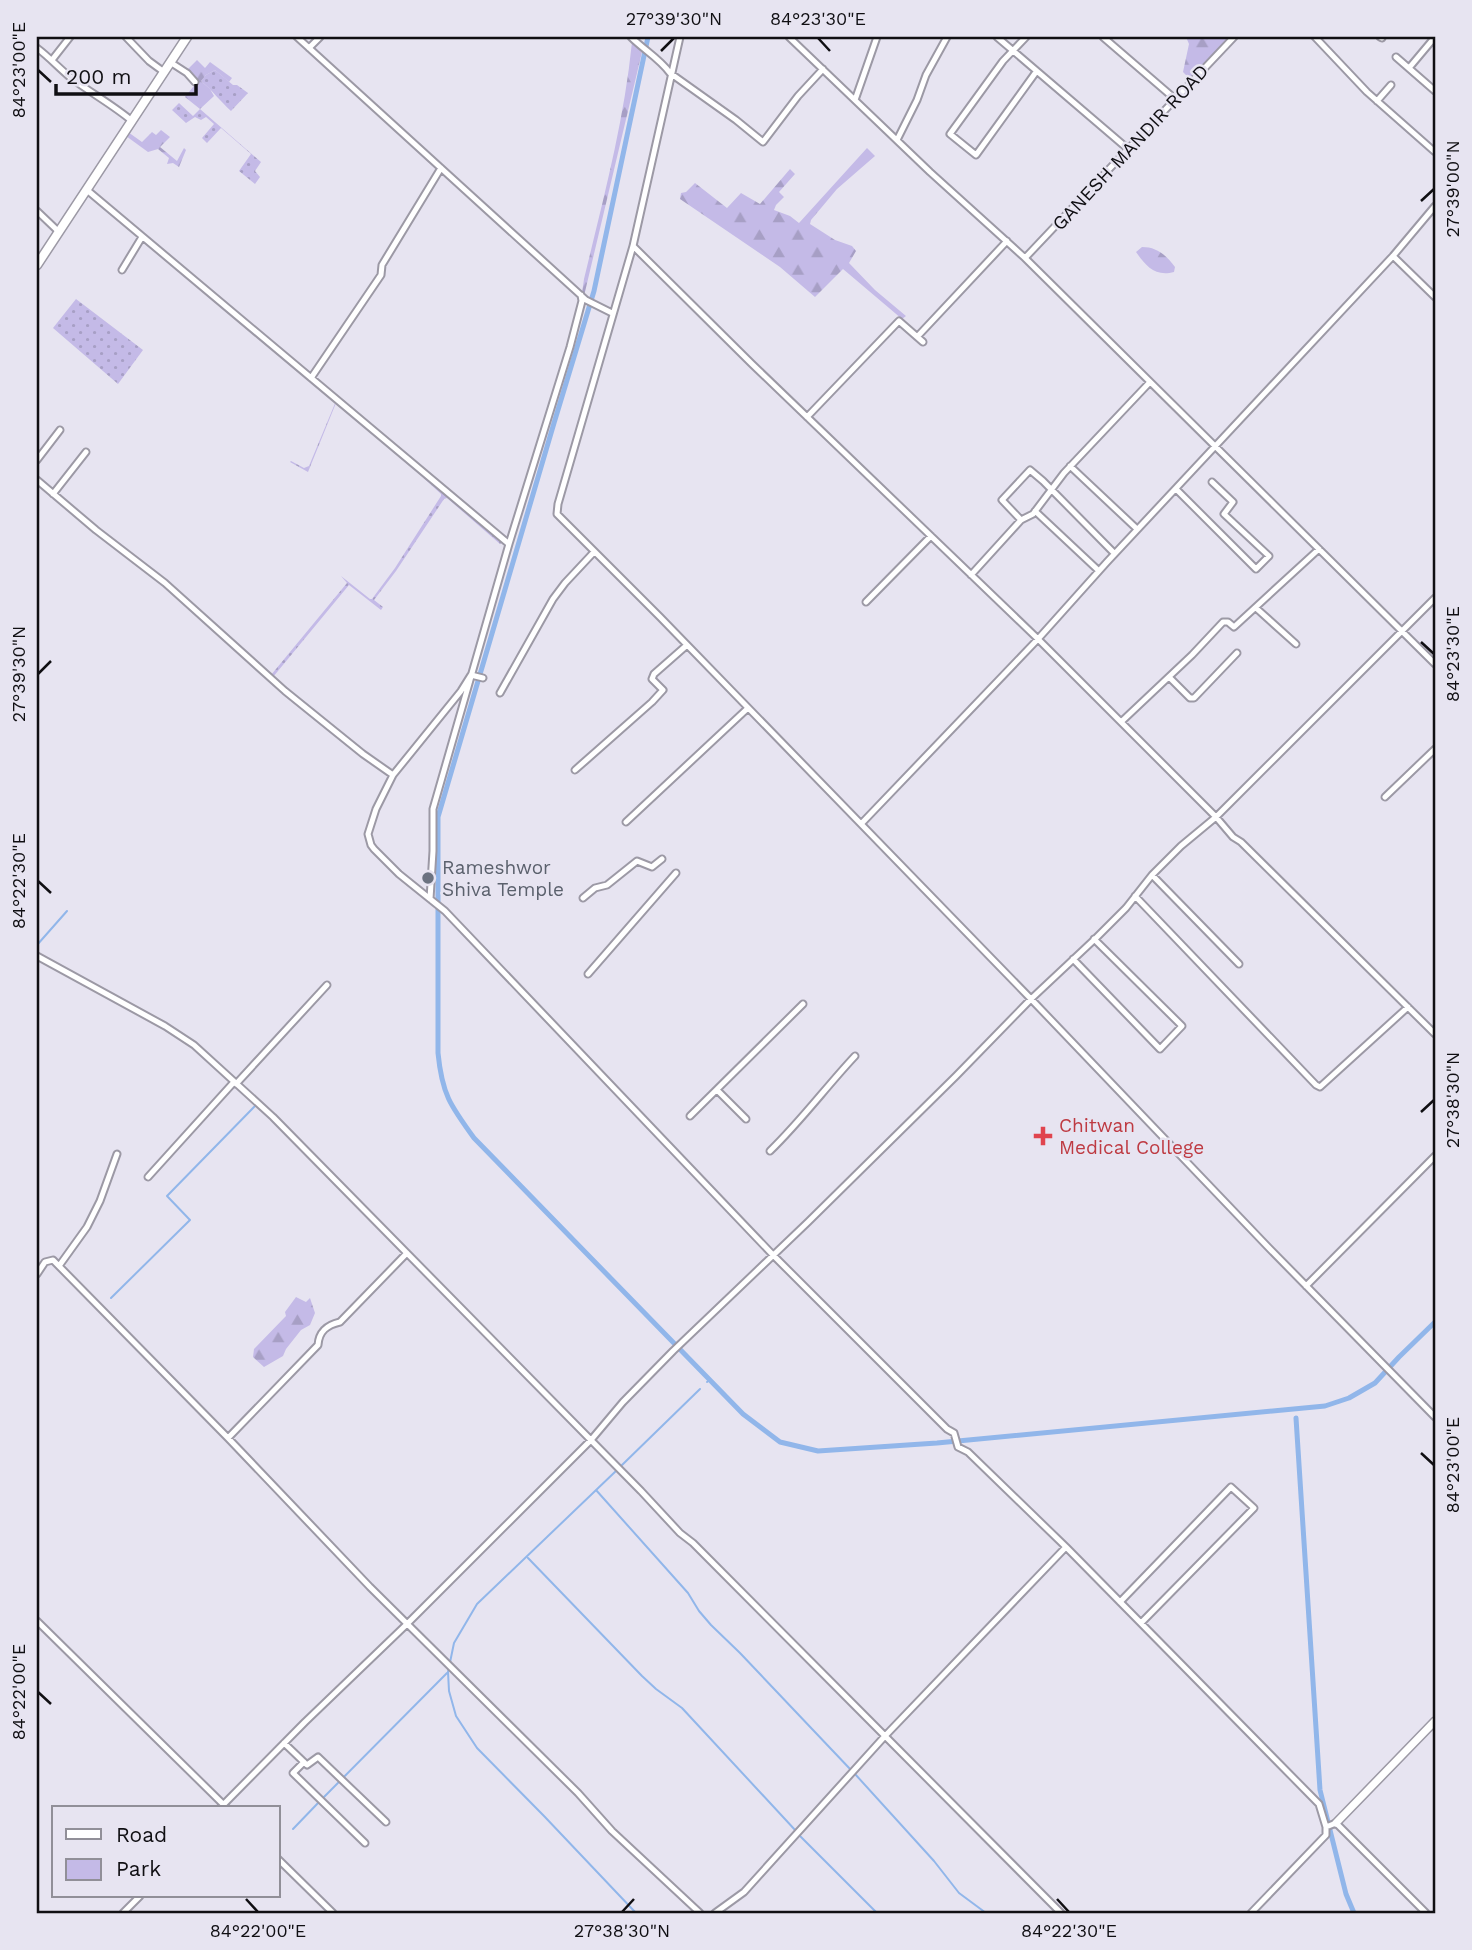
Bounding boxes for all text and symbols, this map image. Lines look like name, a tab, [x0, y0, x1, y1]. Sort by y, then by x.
text: 27°39'30"N	[626, 8, 722, 29]
text: 84°23'30"E	[770, 8, 866, 29]
text: 84°23'00"E	[8, 22, 29, 118]
scale bar	[56, 52, 196, 96]
street label: GANESH MANDIR ROAD	[1047, 60, 1213, 235]
text: 200 m	[66, 64, 132, 89]
text: 27°39'00"N	[1442, 140, 1463, 238]
text: 84°23'30"E	[1442, 606, 1463, 702]
text: 27°39'30"N	[8, 626, 29, 722]
text: 84°22'30"E	[8, 833, 29, 929]
place label: Rameshwor Shiva Temple	[442, 856, 564, 901]
marker: Rameshwor Shiva Temple	[420, 870, 436, 886]
text: 27°38'30"N	[1442, 1052, 1463, 1148]
place label: Chitwan Medical College	[1059, 1114, 1204, 1159]
marker: Chitwan Medical College	[1033, 1126, 1053, 1146]
text: 84°23'00"E	[1442, 1417, 1463, 1513]
text: 84°22'00"E	[8, 1644, 29, 1740]
legend	[52, 1806, 280, 1898]
text: Road	[116, 1822, 167, 1847]
text: Park	[116, 1856, 161, 1881]
text: 84°22'00"E	[210, 1920, 306, 1941]
text: 27°38'30"N	[574, 1920, 670, 1941]
text: 84°22'30"E	[1021, 1920, 1117, 1941]

